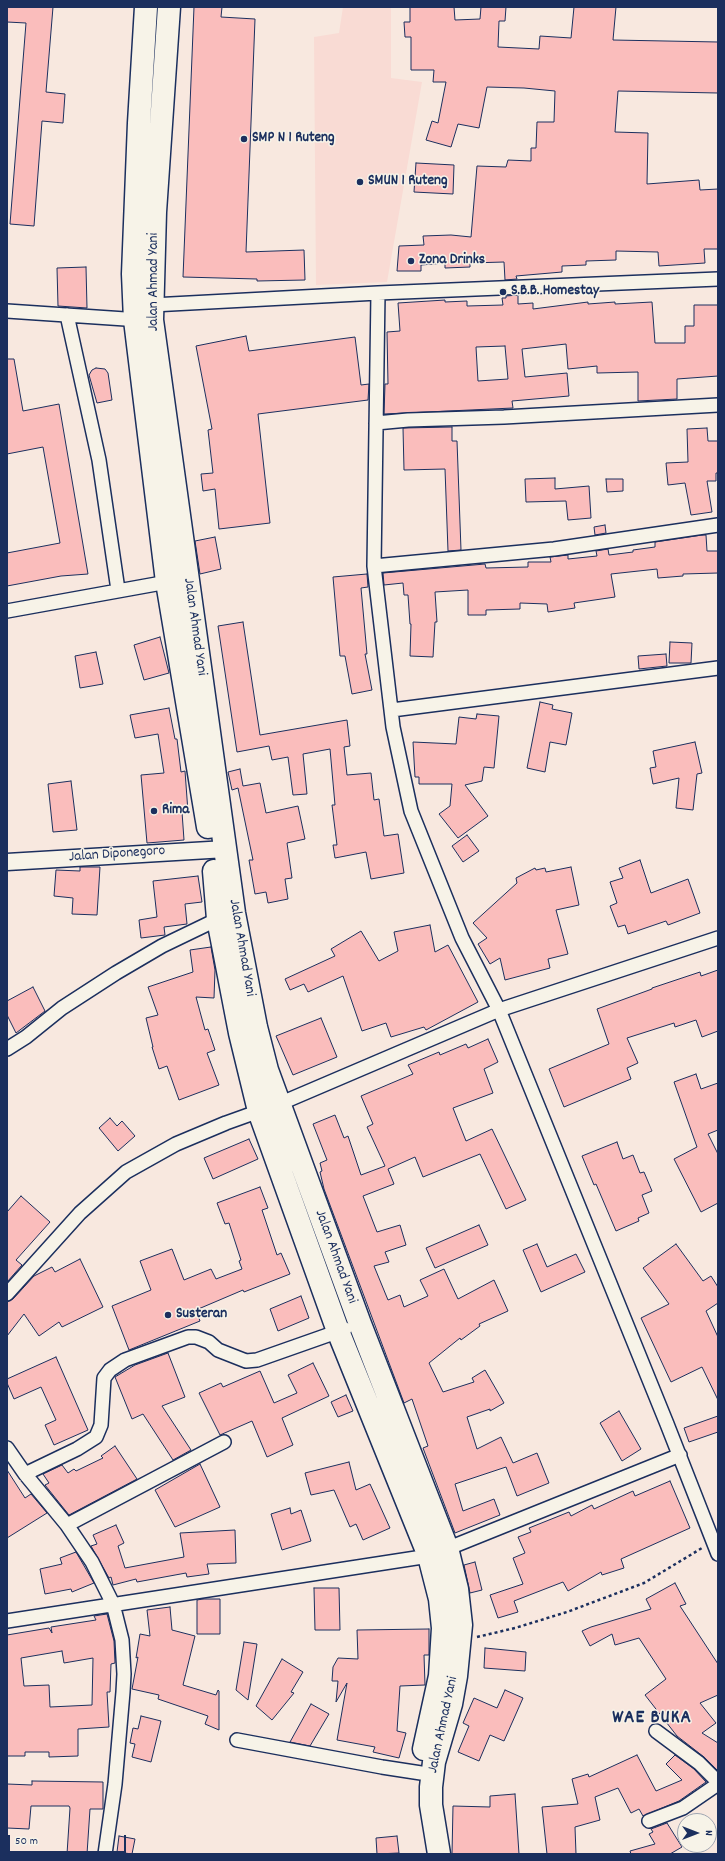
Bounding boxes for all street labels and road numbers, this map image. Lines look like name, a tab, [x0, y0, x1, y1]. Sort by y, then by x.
street label: Jalan Ahmad Yani	[146, 233, 164, 331]
street label: Jalan Ahmad Yani	[178, 577, 210, 677]
street label: Jalan Diponegoro	[68, 843, 166, 867]
street label: Jalan Ahmad Yani	[224, 898, 258, 998]
street label: Jalan Ahmad Yani	[310, 1208, 360, 1306]
street label: Jalan Ahmad Yani	[425, 1675, 463, 1775]

